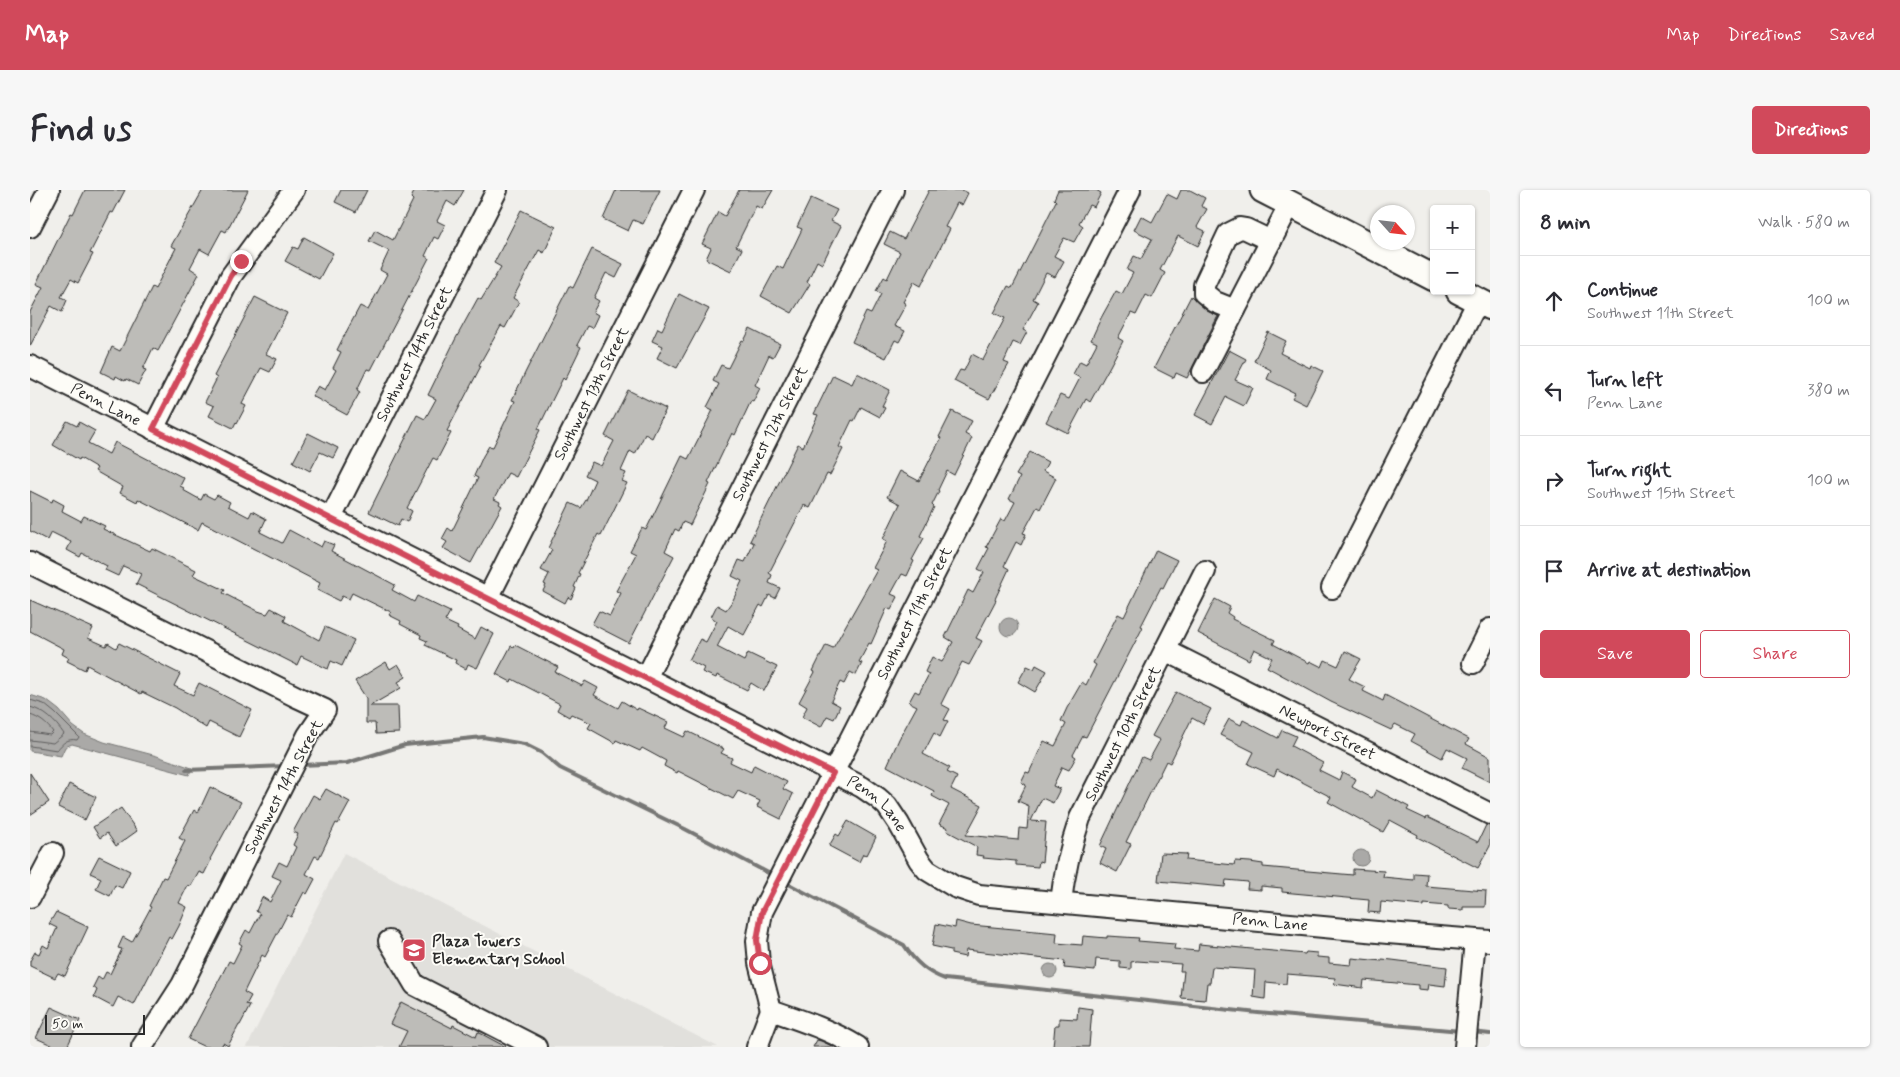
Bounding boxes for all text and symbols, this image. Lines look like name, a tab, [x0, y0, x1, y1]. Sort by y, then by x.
text: Map	[25, 20, 69, 51]
text: Map	[1667, 23, 1700, 47]
text: Directions	[1728, 23, 1802, 47]
text: Saved	[1830, 23, 1875, 47]
button: Directions	[1752, 106, 1870, 154]
text: Find us	[30, 107, 132, 153]
north arrow	[1370, 205, 1415, 250]
map controls	[1430, 205, 1475, 295]
button: +	[1430, 205, 1475, 250]
text: 8 min	[1540, 209, 1591, 237]
text: Walk · 580 m	[1758, 212, 1850, 233]
route end	[230, 250, 253, 273]
button: −	[1430, 250, 1475, 295]
text: Continue	[1587, 278, 1658, 303]
street label: Southwest 14th Street	[371, 282, 458, 425]
icon: ahead	[1540, 287, 1568, 315]
text: 100 m	[1807, 290, 1850, 311]
text: Southwest 11th Street	[1587, 303, 1734, 324]
street label: Southwest 13th Street	[549, 323, 634, 464]
street label: Southwest 12th Street	[727, 362, 813, 504]
text: Turn left	[1587, 368, 1663, 393]
icon: left	[1540, 377, 1568, 405]
street label: Penn Lane	[67, 378, 144, 431]
text: 380 m	[1807, 380, 1850, 401]
text: Penn Lane	[1587, 393, 1663, 414]
text: Turn right	[1587, 458, 1671, 483]
icon: right	[1540, 467, 1568, 495]
text: 100 m	[1807, 470, 1850, 491]
text: Southwest 15th Street	[1587, 483, 1735, 504]
street label: Southwest 11th Street	[872, 542, 957, 683]
icon: arrive	[1540, 557, 1568, 585]
text: Arrive at destination	[1587, 558, 1751, 583]
button: Save	[1540, 630, 1690, 678]
button: Share	[1700, 630, 1850, 678]
street label: Southwest 10th Street	[1080, 662, 1166, 805]
street label: Newport Street	[1276, 699, 1380, 765]
street label: Southwest 14th Street	[240, 716, 329, 858]
street label: Penn Lane	[844, 771, 912, 836]
street label: Penn Lane	[1231, 908, 1309, 936]
place label: Plaza Towers Elementary School	[432, 931, 565, 970]
school or university icon: Plaza Towers Elementary School	[401, 937, 427, 963]
route start	[749, 952, 772, 975]
scale bar	[45, 1012, 145, 1035]
text: 50 m	[52, 1015, 83, 1033]

